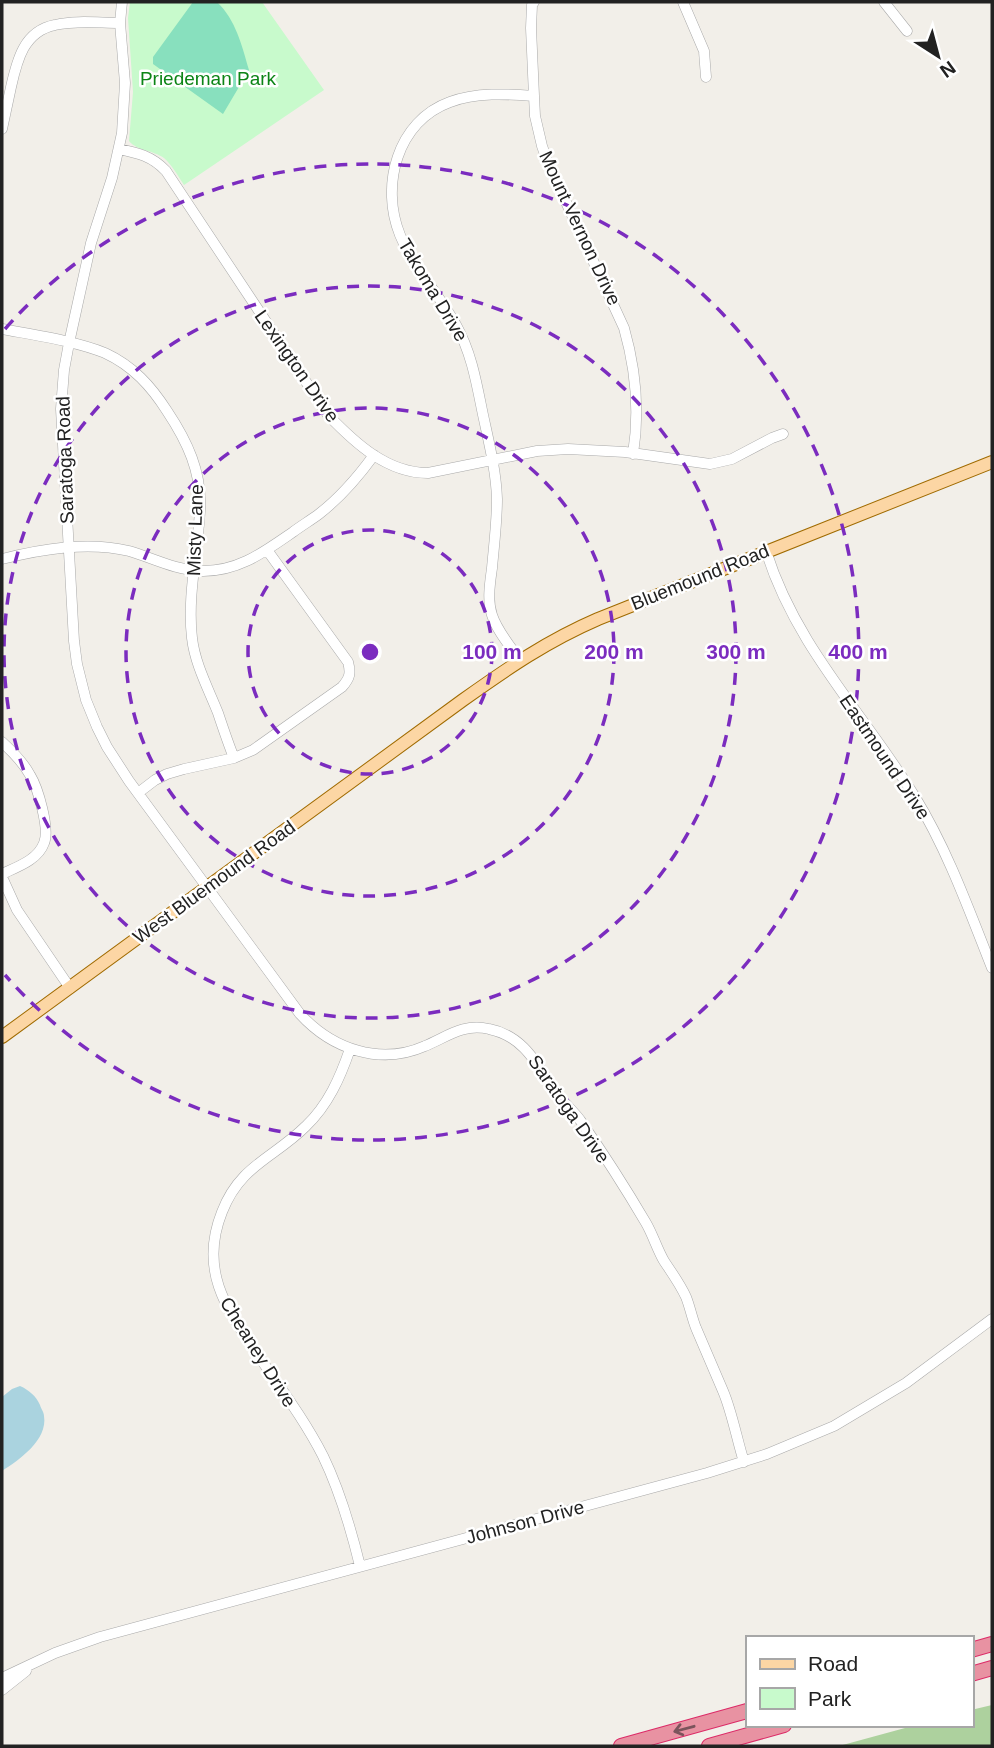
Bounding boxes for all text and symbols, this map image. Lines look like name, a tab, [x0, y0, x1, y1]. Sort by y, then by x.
north arrow	[903, 21, 973, 91]
text: N	[936, 57, 959, 82]
park label: Priedeman Park	[140, 68, 277, 89]
street label: Mount Vernon Drive	[535, 147, 625, 309]
street label: Takoma Drive	[394, 235, 472, 345]
street label: Lexington Drive	[251, 306, 343, 426]
street label: Saratoga Road	[52, 396, 78, 524]
street label: Misty Lane	[183, 484, 207, 576]
street label: Bluemound Road	[628, 540, 772, 614]
centre of rings	[358, 640, 382, 664]
text: 100 m	[462, 640, 522, 663]
text: 200 m	[584, 640, 644, 663]
text: 300 m	[706, 640, 766, 663]
text: 400 m	[828, 640, 888, 663]
street label: Eastmound Drive	[836, 691, 934, 823]
street label: West Bluemound Road	[129, 816, 299, 948]
street label: Saratoga Drive	[524, 1051, 614, 1167]
street label: Cheaney Drive	[216, 1293, 300, 1411]
street label: Johnson Drive	[464, 1496, 586, 1548]
legend	[746, 1636, 973, 1727]
text: Road	[808, 1652, 858, 1675]
text: Park	[808, 1687, 852, 1710]
one-way arrow	[673, 1723, 696, 1736]

